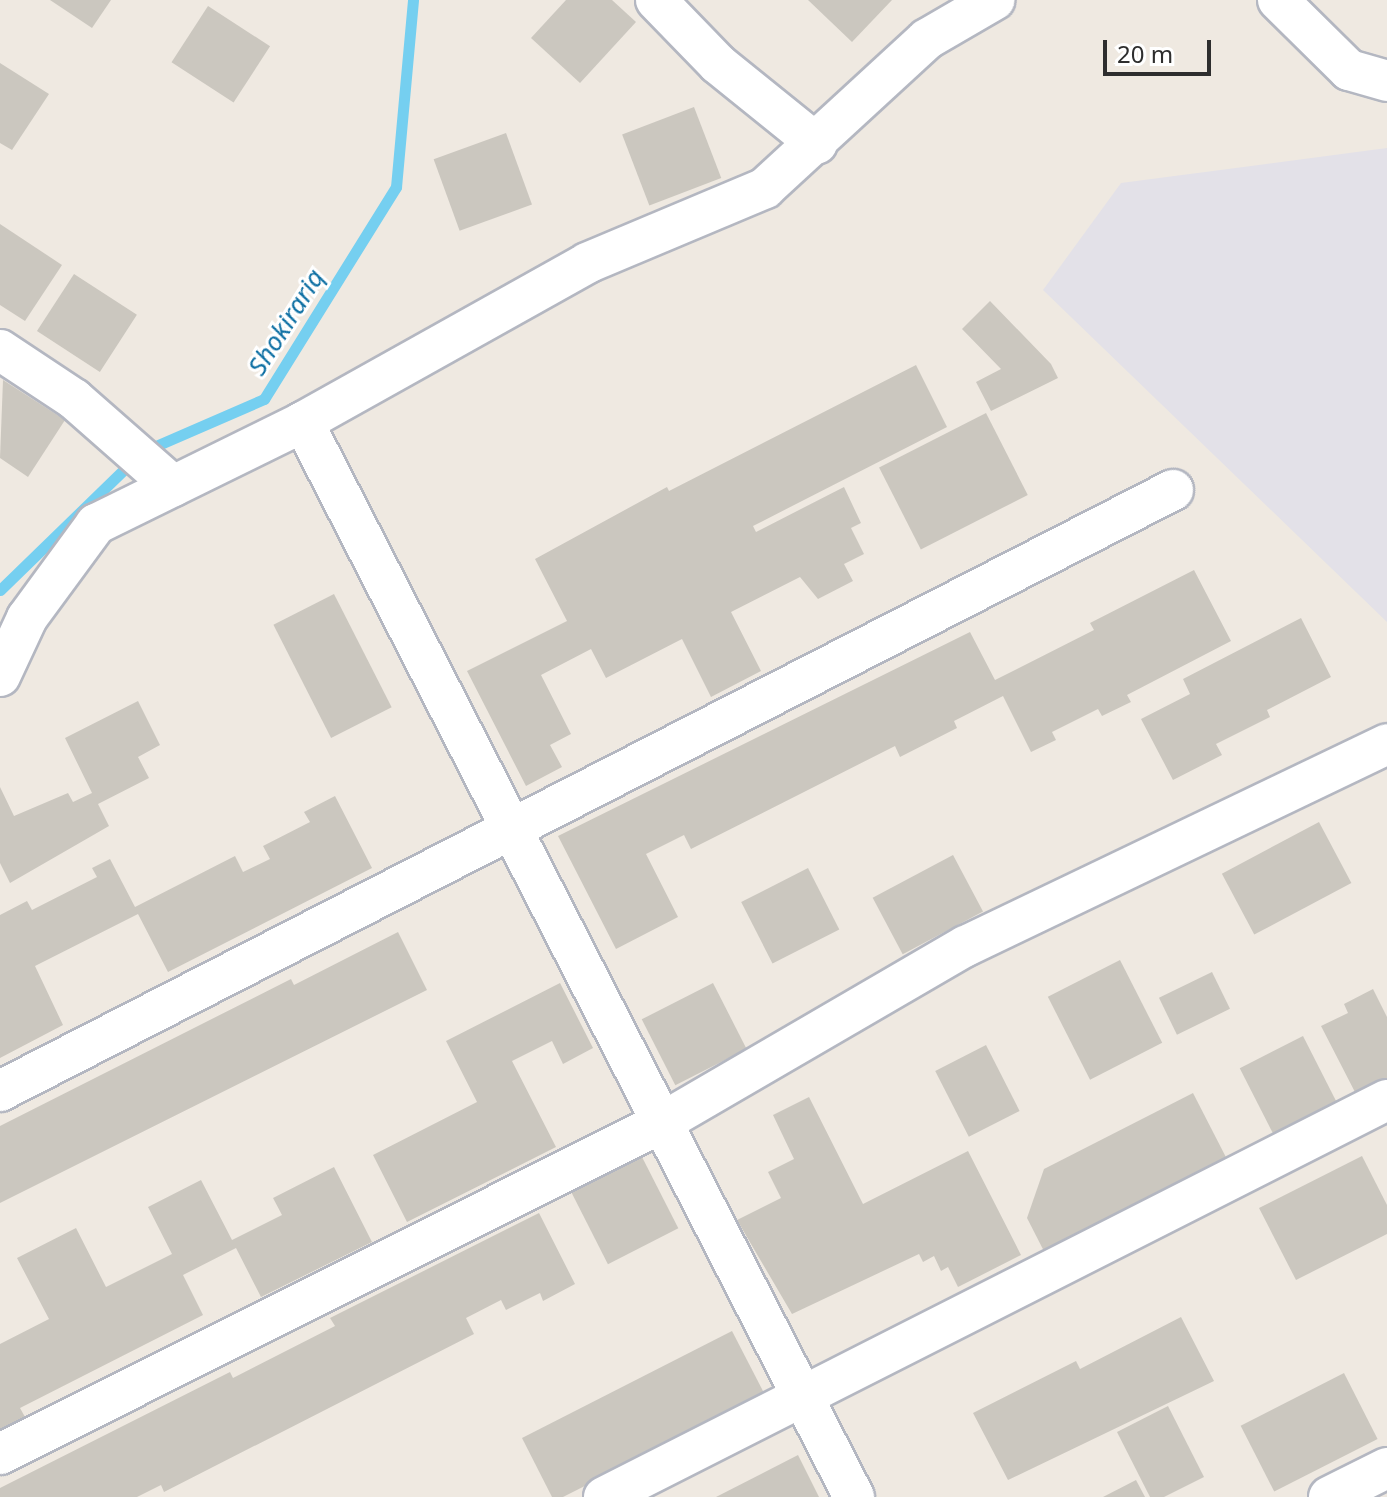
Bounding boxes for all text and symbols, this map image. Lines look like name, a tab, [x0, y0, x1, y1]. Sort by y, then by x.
scale bar	[1107, 24, 1215, 74]
text: 20 m	[1117, 37, 1173, 70]
water label: Shokirariq	[241, 263, 331, 381]

